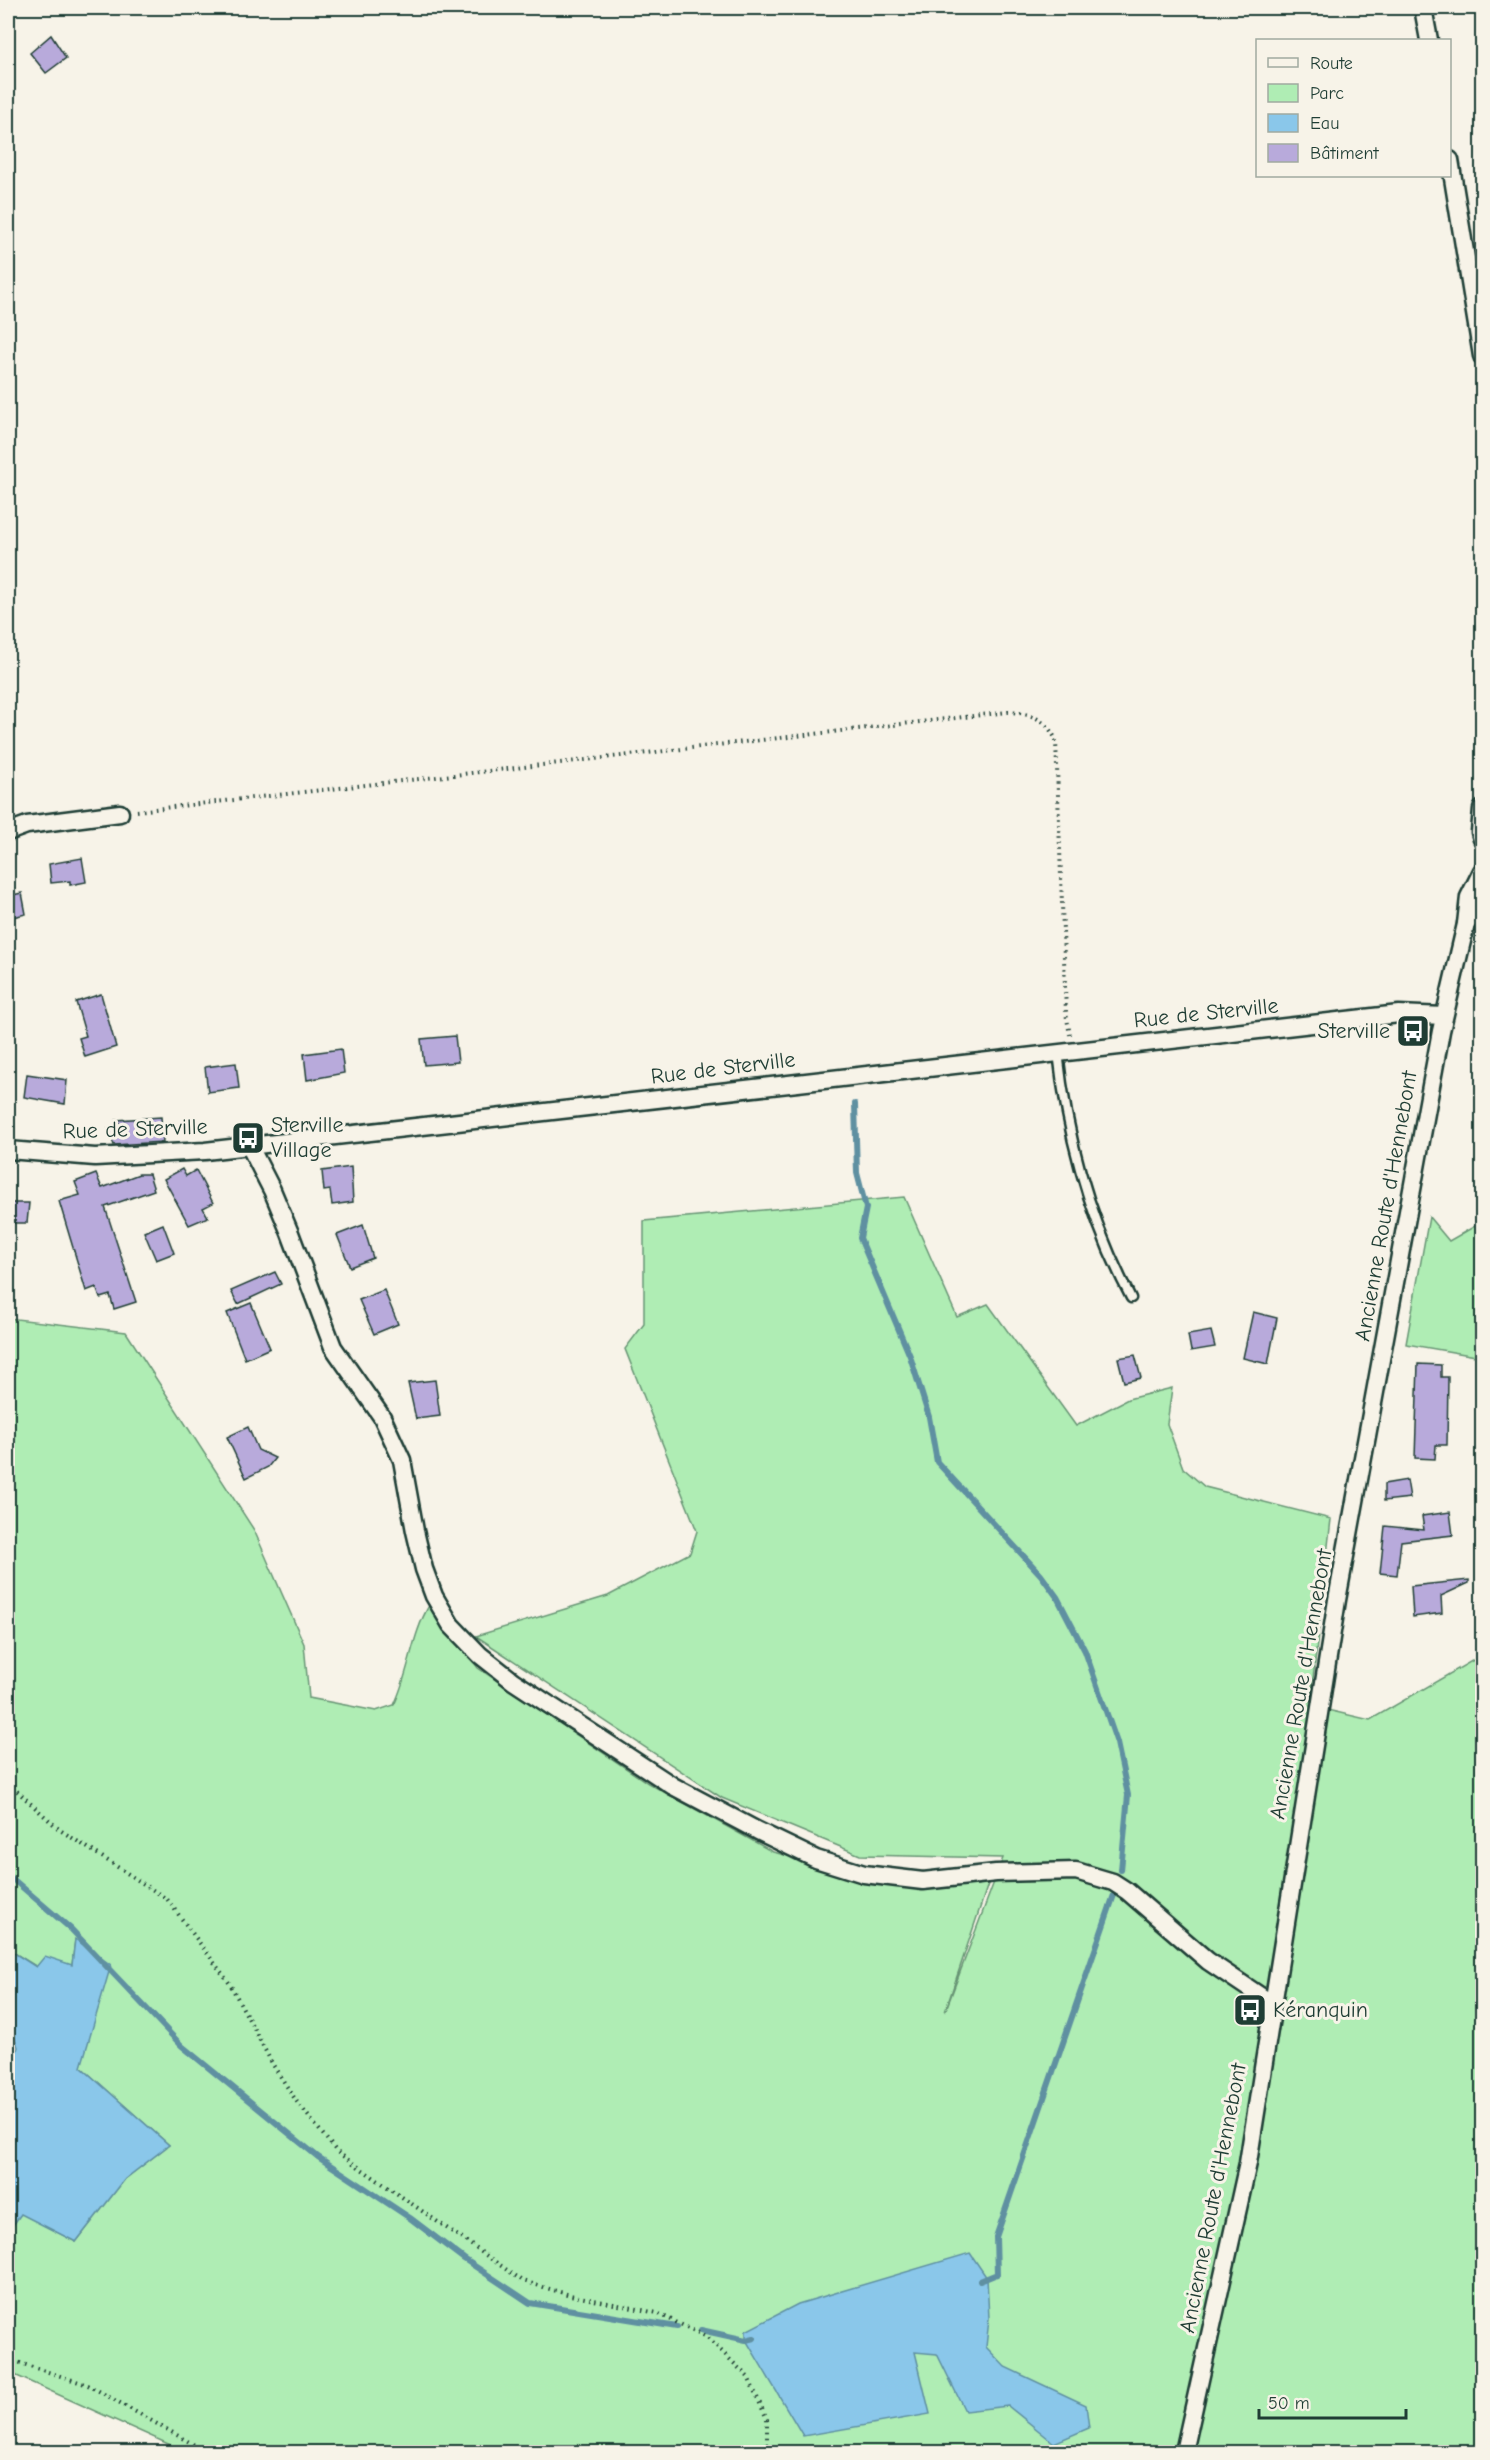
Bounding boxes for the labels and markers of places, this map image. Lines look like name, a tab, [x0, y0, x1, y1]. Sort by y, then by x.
bus stop icon: Sterville	[1395, 1013, 1431, 1049]
place label: Sterville	[1318, 1018, 1390, 1044]
place label: Sterville Village	[271, 1112, 343, 1163]
bus stop icon: Sterville Village	[230, 1120, 266, 1156]
bus stop icon: Kéranquin	[1232, 1992, 1268, 2028]
place label: Kéranquin	[1273, 1997, 1368, 2023]

